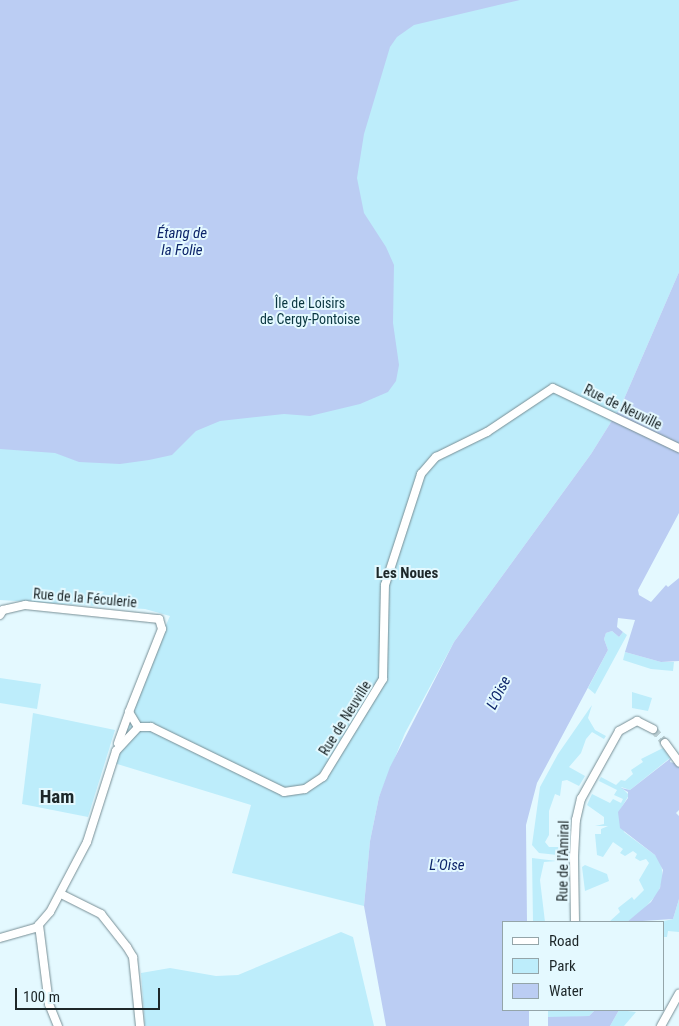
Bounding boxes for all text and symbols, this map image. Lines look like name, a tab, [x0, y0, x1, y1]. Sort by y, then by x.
water label: Étang de la Folie	[157, 224, 207, 259]
park label: Île de Loisirs de Cergy-Pontoise	[260, 295, 360, 328]
street label: Rue de Neuville	[581, 381, 665, 433]
district label: Les Noues	[376, 565, 438, 583]
street label: Rue de la Féculerie	[32, 585, 138, 611]
water label: L'Oise	[483, 673, 515, 713]
street label: Rue de Neuville	[315, 678, 375, 758]
district label: Ham	[40, 786, 74, 808]
street label: Rue de l'Amiral	[554, 820, 572, 902]
water label: L’Oise	[429, 857, 465, 875]
legend	[502, 921, 664, 1011]
text: Road	[549, 932, 579, 950]
text: Park	[549, 957, 576, 975]
scale bar	[18, 978, 162, 1010]
text: Water	[549, 982, 583, 1000]
text: 100 m	[23, 988, 60, 1006]

